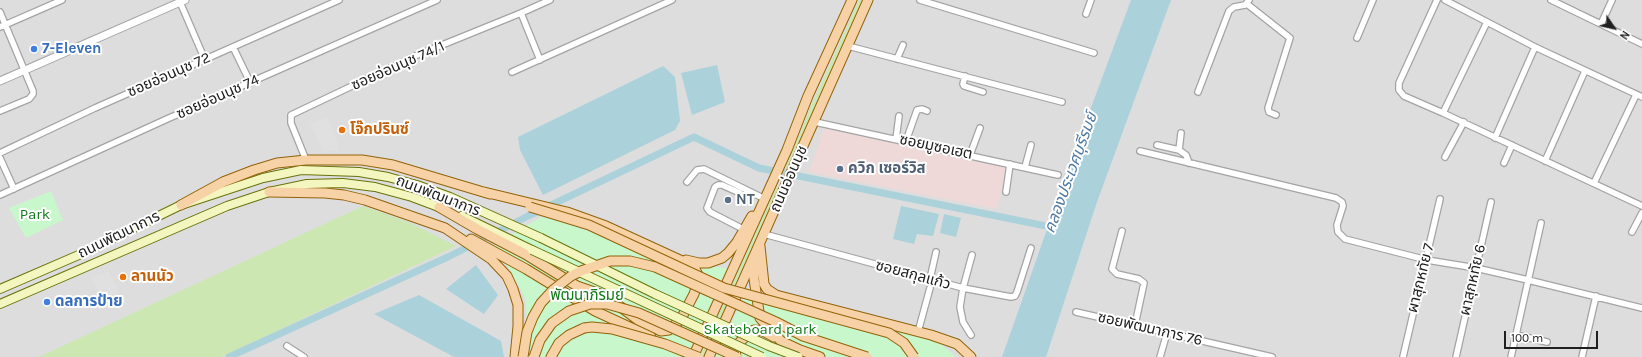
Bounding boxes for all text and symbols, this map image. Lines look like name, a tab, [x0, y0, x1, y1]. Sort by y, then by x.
north arrow	[1594, 8, 1634, 48]
text: N	[1617, 28, 1632, 42]
street label: ซอยอ่อนนุช 74/1	[349, 37, 447, 95]
place label: 7-Eleven	[42, 40, 101, 58]
marker: 7-Eleven	[29, 44, 39, 54]
street label: ซอยอ่อนนุช 72	[125, 49, 213, 101]
street label: ซอยอ่อนนุช 74	[174, 71, 262, 123]
water label: คลองประเวศบุรีรมย์	[1040, 110, 1102, 236]
place label: โจ๊กปรินซ์	[350, 121, 409, 139]
marker: โจ๊กปรินซ์	[337, 125, 347, 135]
street label: ซอยมูซอเฮต	[898, 130, 974, 164]
street label: ถนนอ่อนนุช	[766, 143, 812, 215]
place label: ควิก เซอร์วิส	[848, 160, 926, 178]
marker: ควิก เซอร์วิส	[835, 164, 845, 174]
street label: ถนนพัฒนาการ	[393, 172, 483, 220]
place label: NT	[736, 191, 755, 209]
marker: NT	[723, 195, 733, 205]
park label: Park	[20, 206, 50, 224]
street label: ถนนพัฒนาการ	[75, 207, 163, 263]
street label: ผาสุกหทัย 7	[1404, 241, 1438, 315]
street label: ผาสุกหทัย 6	[1456, 243, 1490, 317]
street label: ซอยสกุลแก้ว	[874, 256, 952, 294]
place label: ลานนัว	[131, 268, 174, 286]
marker: ลานนัว	[118, 272, 128, 282]
park label: พัฒนาภิรมย์	[550, 287, 624, 305]
place label: ดลการป้าย	[55, 293, 123, 311]
marker: ดลการป้าย	[42, 297, 52, 307]
street label: ซอยพัฒนาการ 76	[1096, 308, 1204, 350]
park label: Skateboard park	[703, 321, 817, 339]
scale bar	[1506, 323, 1600, 349]
text: 100 m	[1511, 331, 1543, 345]

